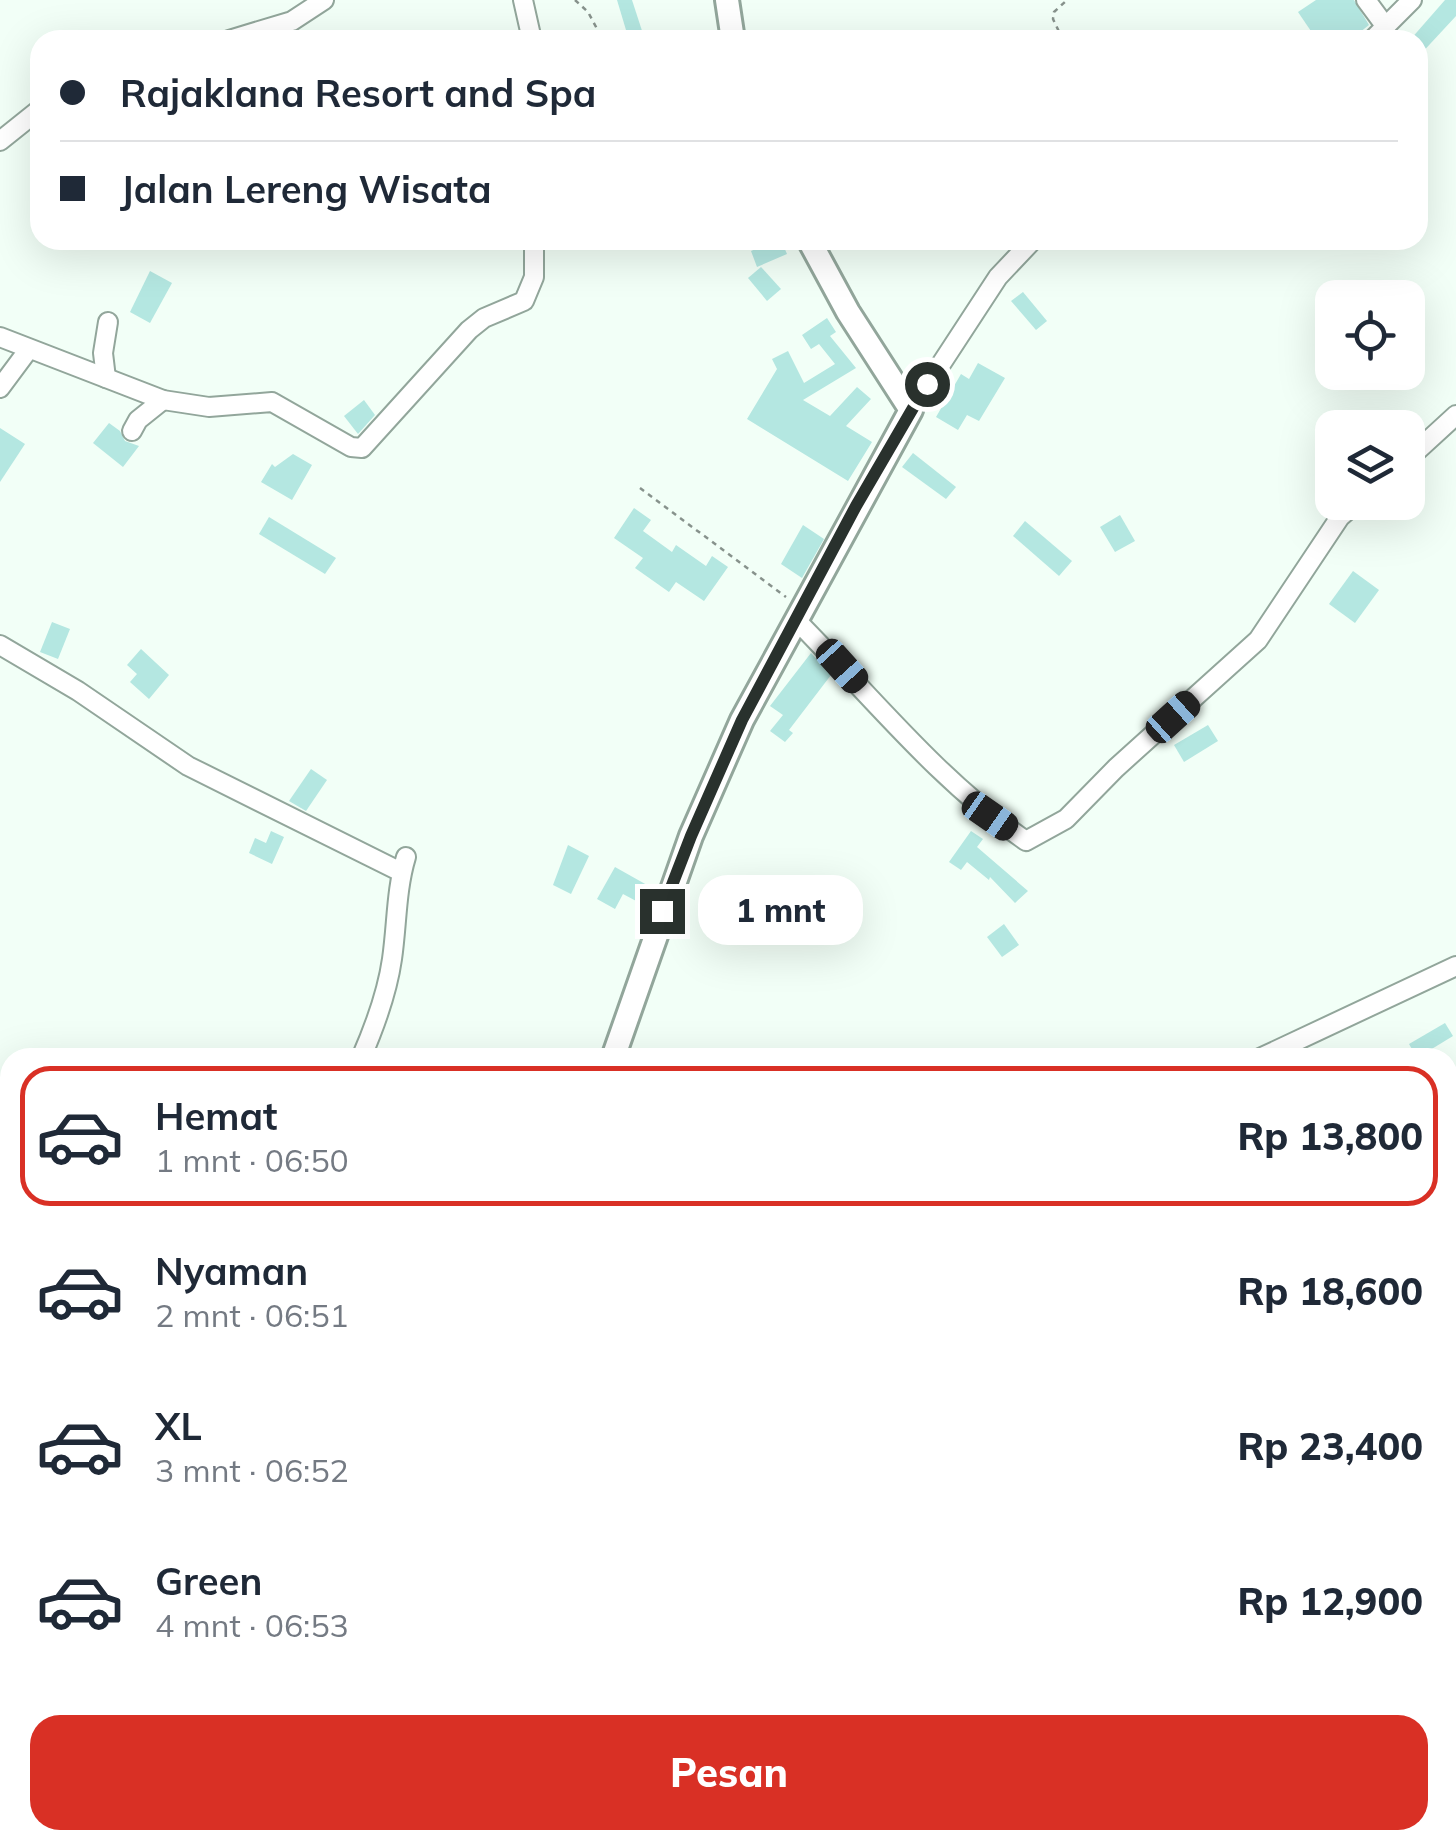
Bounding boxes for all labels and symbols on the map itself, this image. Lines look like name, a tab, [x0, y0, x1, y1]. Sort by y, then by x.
route start	[905, 362, 950, 407]
car	[811, 634, 873, 698]
car	[1141, 686, 1205, 748]
car	[957, 787, 1023, 845]
callout: 1 mnt	[697, 876, 862, 946]
route end	[640, 889, 685, 934]

